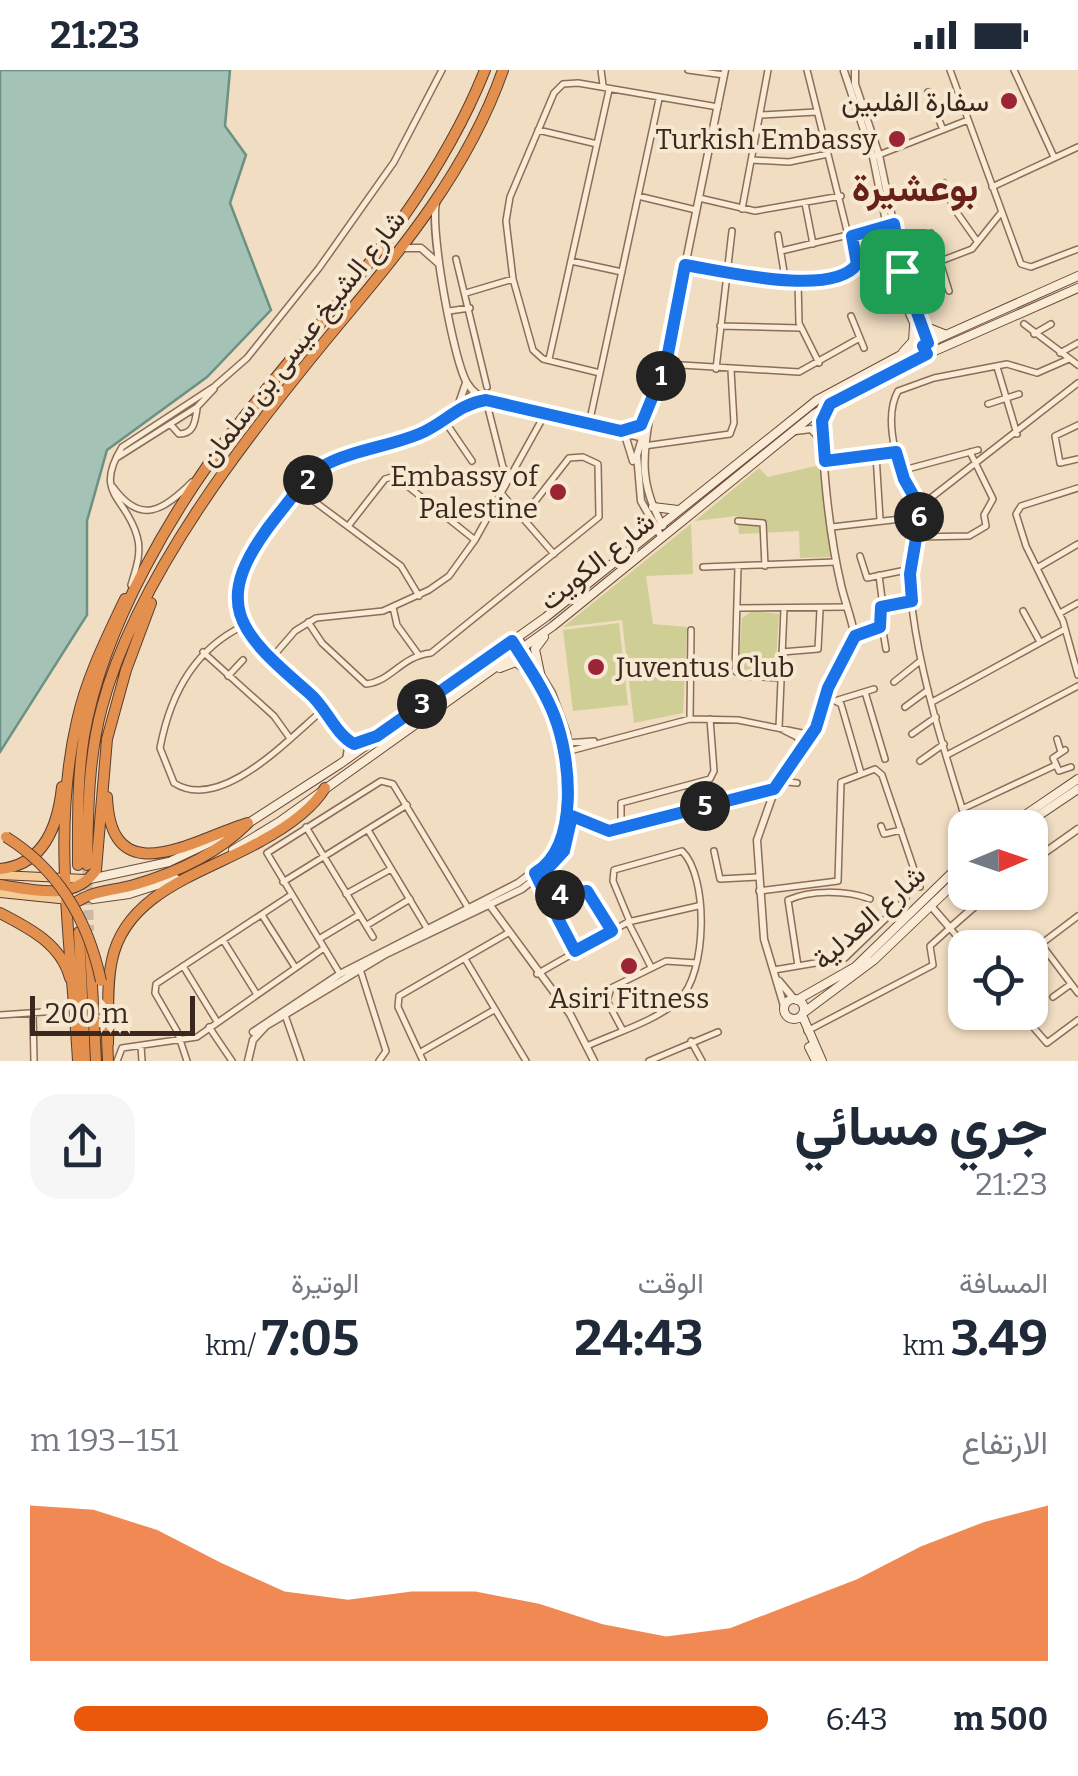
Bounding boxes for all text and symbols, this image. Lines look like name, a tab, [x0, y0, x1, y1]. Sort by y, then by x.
text: 21:23	[50, 12, 140, 58]
place label: سفارة الفلبين	[841, 85, 989, 119]
marker: سفارة الفلبين	[998, 90, 1020, 112]
place label: Turkish Embassy	[655, 123, 877, 156]
marker: Turkish Embassy	[886, 128, 908, 150]
district label: بوعشيرة	[852, 165, 978, 212]
street label: شارع الشيخ عيسى بن سلمان	[192, 203, 415, 475]
pin	[860, 229, 945, 314]
icon: arrive	[875, 244, 930, 299]
pin: 1	[636, 351, 686, 401]
text: 1	[655, 359, 667, 392]
pin: 2	[283, 455, 333, 505]
place label: Embassy of Palestine	[390, 460, 540, 525]
text: 2	[300, 463, 316, 496]
marker: Embassy of Palestine	[547, 481, 569, 503]
pin: 6	[894, 492, 944, 542]
text: 6	[911, 500, 927, 533]
street label: شارع الكويت	[533, 505, 662, 619]
place label: Juventus Club	[615, 651, 795, 684]
marker: Juventus Club	[585, 656, 607, 678]
pin: 3	[397, 679, 447, 729]
text: 3	[414, 687, 430, 720]
pin: 5	[680, 781, 730, 831]
text: 5	[697, 789, 713, 822]
north arrow	[948, 810, 1048, 910]
map controls	[948, 810, 1048, 1030]
street label: شارع العدلية	[806, 858, 933, 978]
pin: 4	[535, 870, 585, 920]
text: 4	[551, 878, 569, 911]
button: locate	[948, 930, 1048, 1030]
marker: Asiri Fitness	[618, 955, 640, 977]
place label: Asiri Fitness	[549, 982, 709, 1015]
scale bar	[30, 991, 195, 1036]
text: 200 m	[45, 997, 128, 1030]
button: share	[30, 1094, 135, 1199]
text: جري مسائي	[794, 1094, 1048, 1160]
text: 21:23	[975, 1165, 1048, 1203]
text: الوتيرة	[291, 1267, 359, 1300]
text: الوقت	[638, 1267, 704, 1300]
text: المسافة	[959, 1267, 1048, 1300]
text: 7:05	[262, 1308, 359, 1368]
text: 24:43	[574, 1308, 704, 1368]
text: 3.49	[950, 1308, 1048, 1368]
text: /km	[205, 1329, 262, 1362]
text: km	[903, 1329, 950, 1362]
text: 151–193 m	[30, 1421, 179, 1459]
text: الارتفاع	[961, 1424, 1048, 1462]
text: 6:43	[826, 1700, 888, 1738]
text: 500 m	[954, 1700, 1048, 1738]

